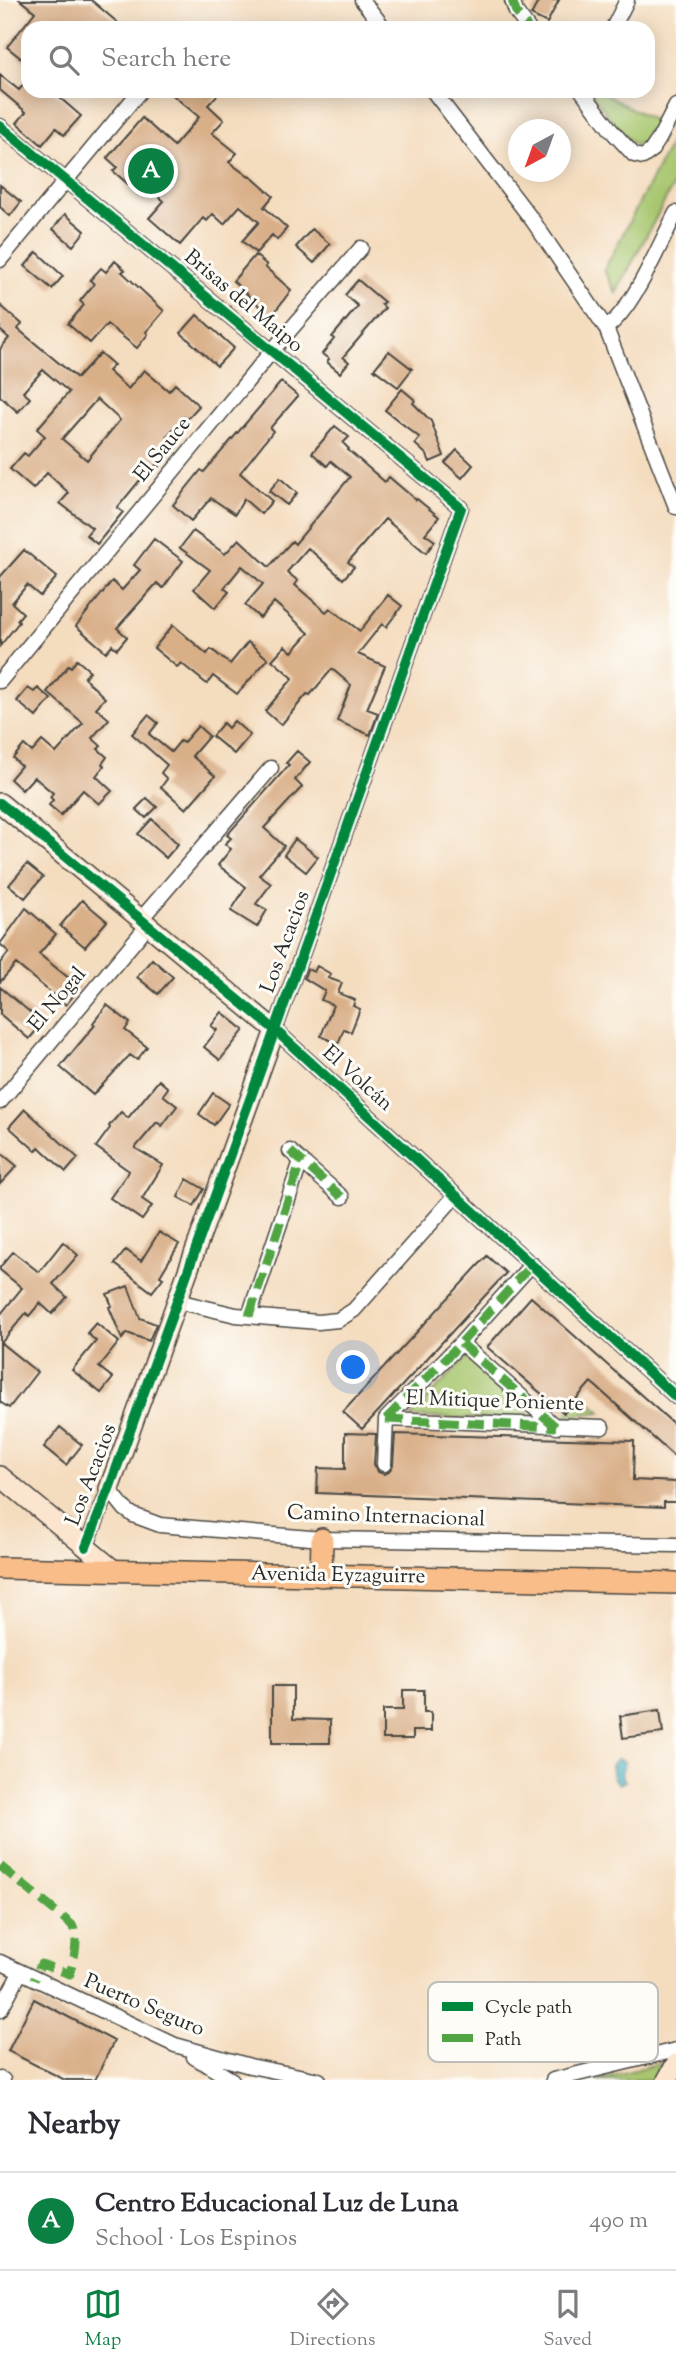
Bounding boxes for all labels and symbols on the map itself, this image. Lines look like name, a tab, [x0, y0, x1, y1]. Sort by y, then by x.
north arrow	[508, 119, 571, 182]
pin: A	[128, 145, 174, 197]
street label: Brisas del Maipo	[177, 243, 309, 361]
street label: El Sauce	[127, 411, 199, 489]
street label: Los Acacios	[254, 887, 318, 997]
street label: El Nogal	[22, 961, 94, 1039]
street label: El Volcán	[315, 1039, 399, 1119]
your location	[336, 1350, 370, 1384]
street label: El Mitique Poniente	[405, 1384, 585, 1420]
street label: Los Acacios	[59, 1420, 125, 1530]
street label: Camino Internacional	[286, 1499, 486, 1535]
street label: Avenida Eyzaguirre	[250, 1559, 426, 1593]
street label: Puerto Seguro	[79, 1967, 209, 2045]
legend	[428, 1982, 658, 2062]
text: Cycle path	[485, 1995, 572, 2022]
text: Path	[485, 2027, 522, 2054]

